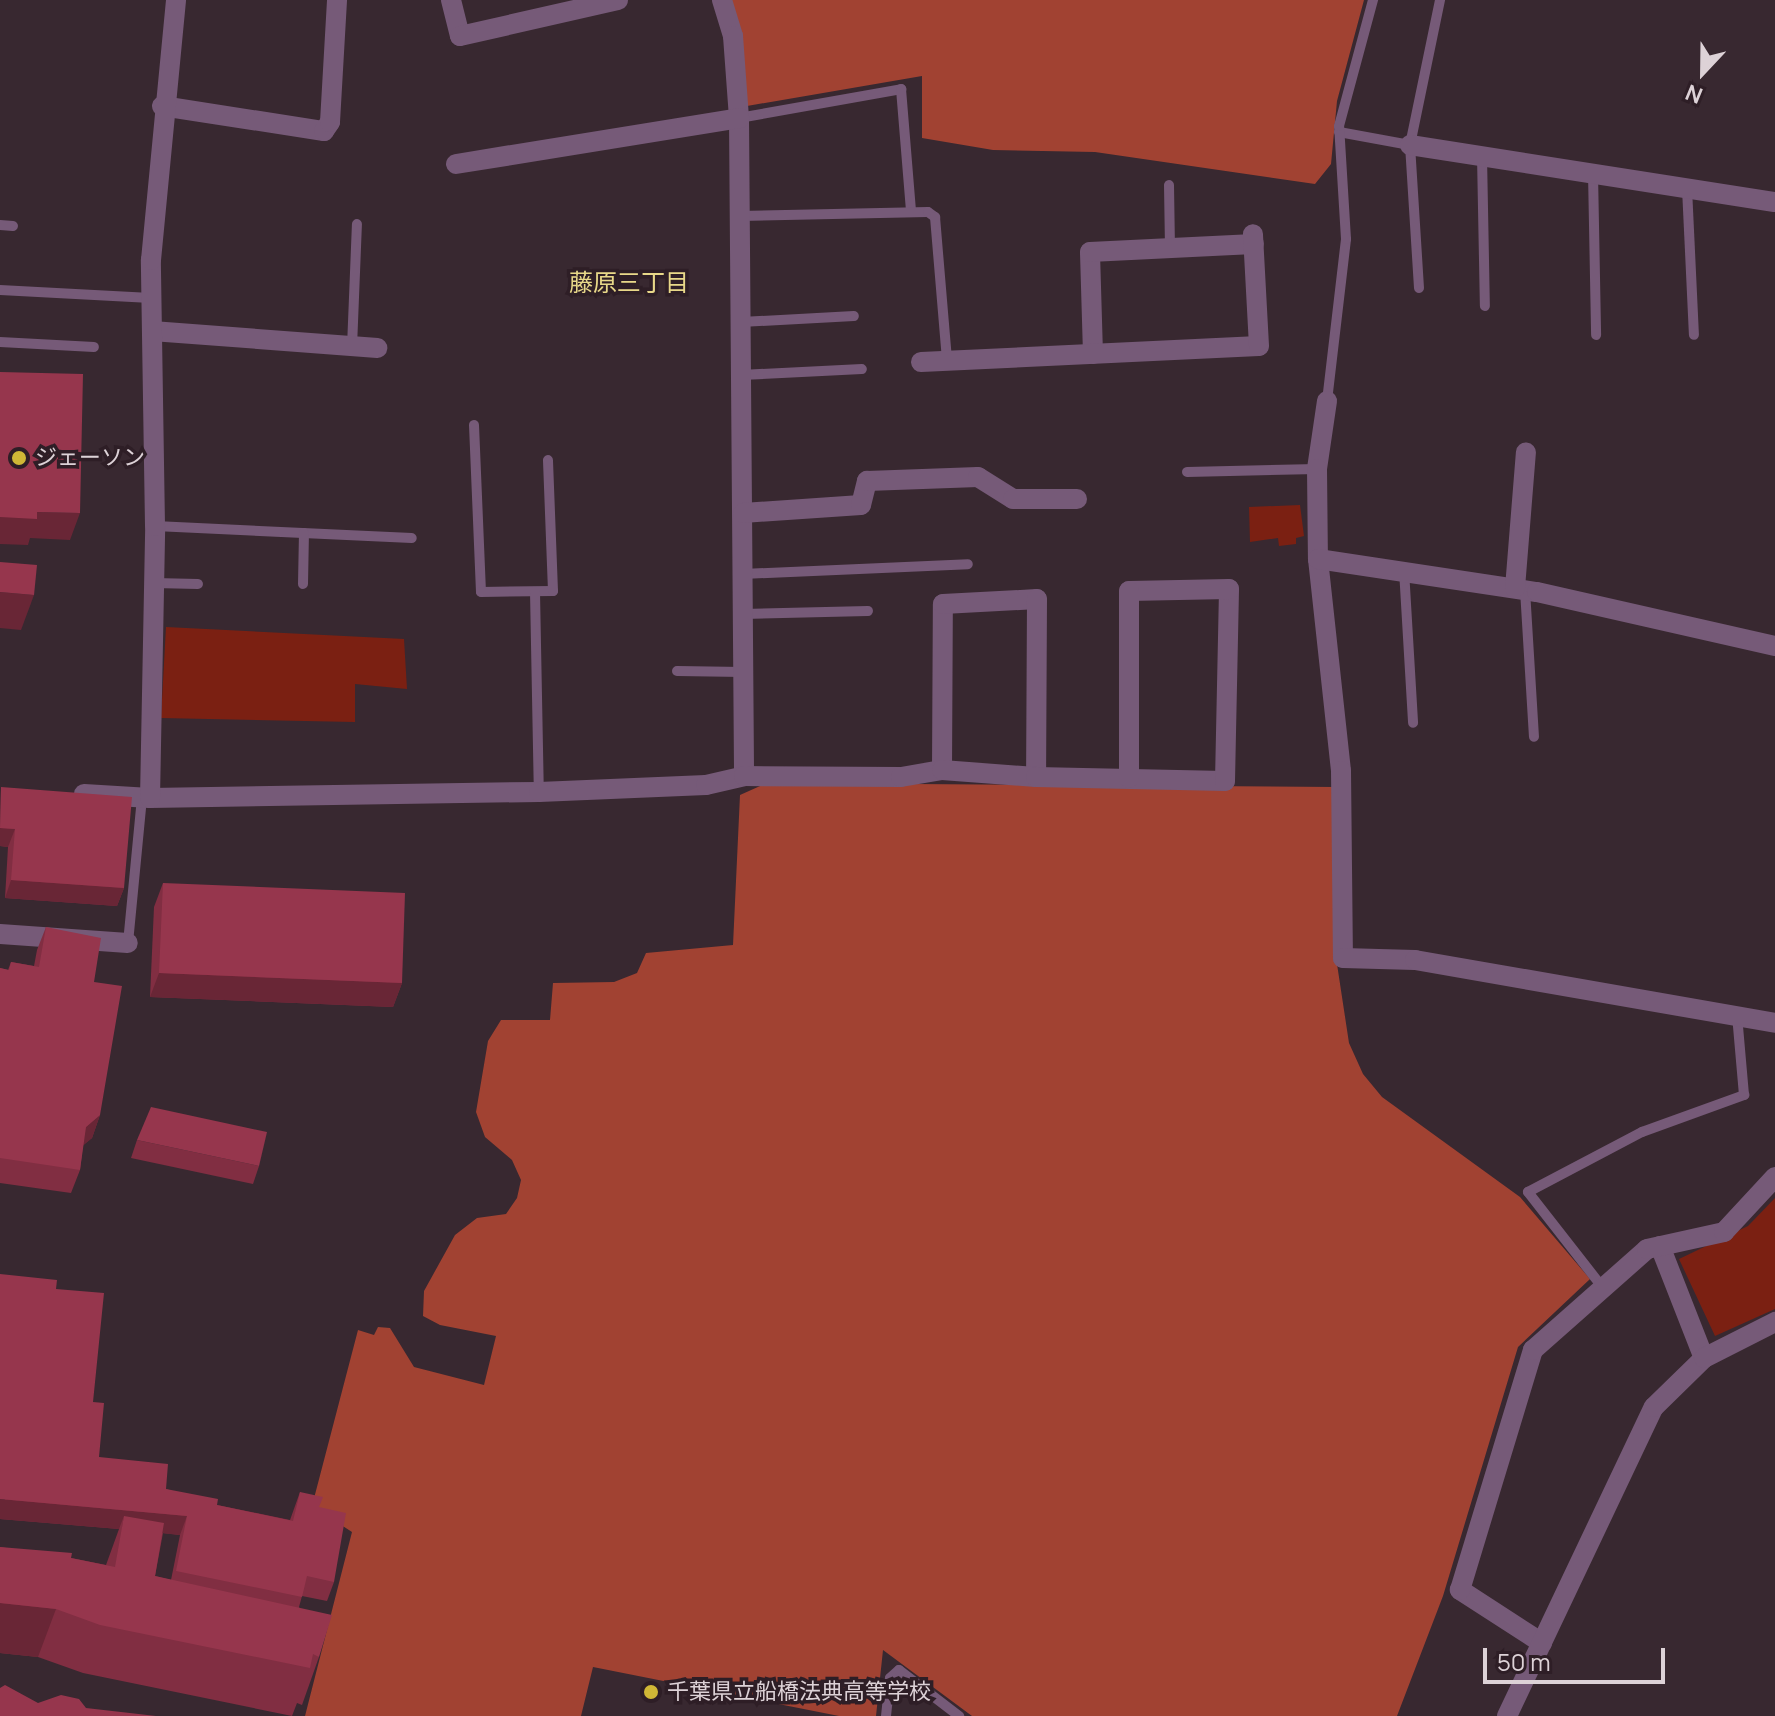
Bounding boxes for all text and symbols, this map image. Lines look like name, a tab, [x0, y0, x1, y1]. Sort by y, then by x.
north arrow	[1663, 32, 1743, 112]
text: N	[1681, 77, 1707, 111]
district label: 藤原三丁目	[569, 268, 689, 296]
place label: ジェーソン	[35, 445, 145, 471]
marker: ジェーソン	[10, 449, 28, 467]
scale bar	[1487, 1632, 1669, 1682]
text: 50 m	[1497, 1645, 1551, 1678]
place label: 千葉県立船橋法典高等学校	[667, 1679, 931, 1705]
marker: 千葉県立船橋法典高等学校	[642, 1683, 660, 1701]

